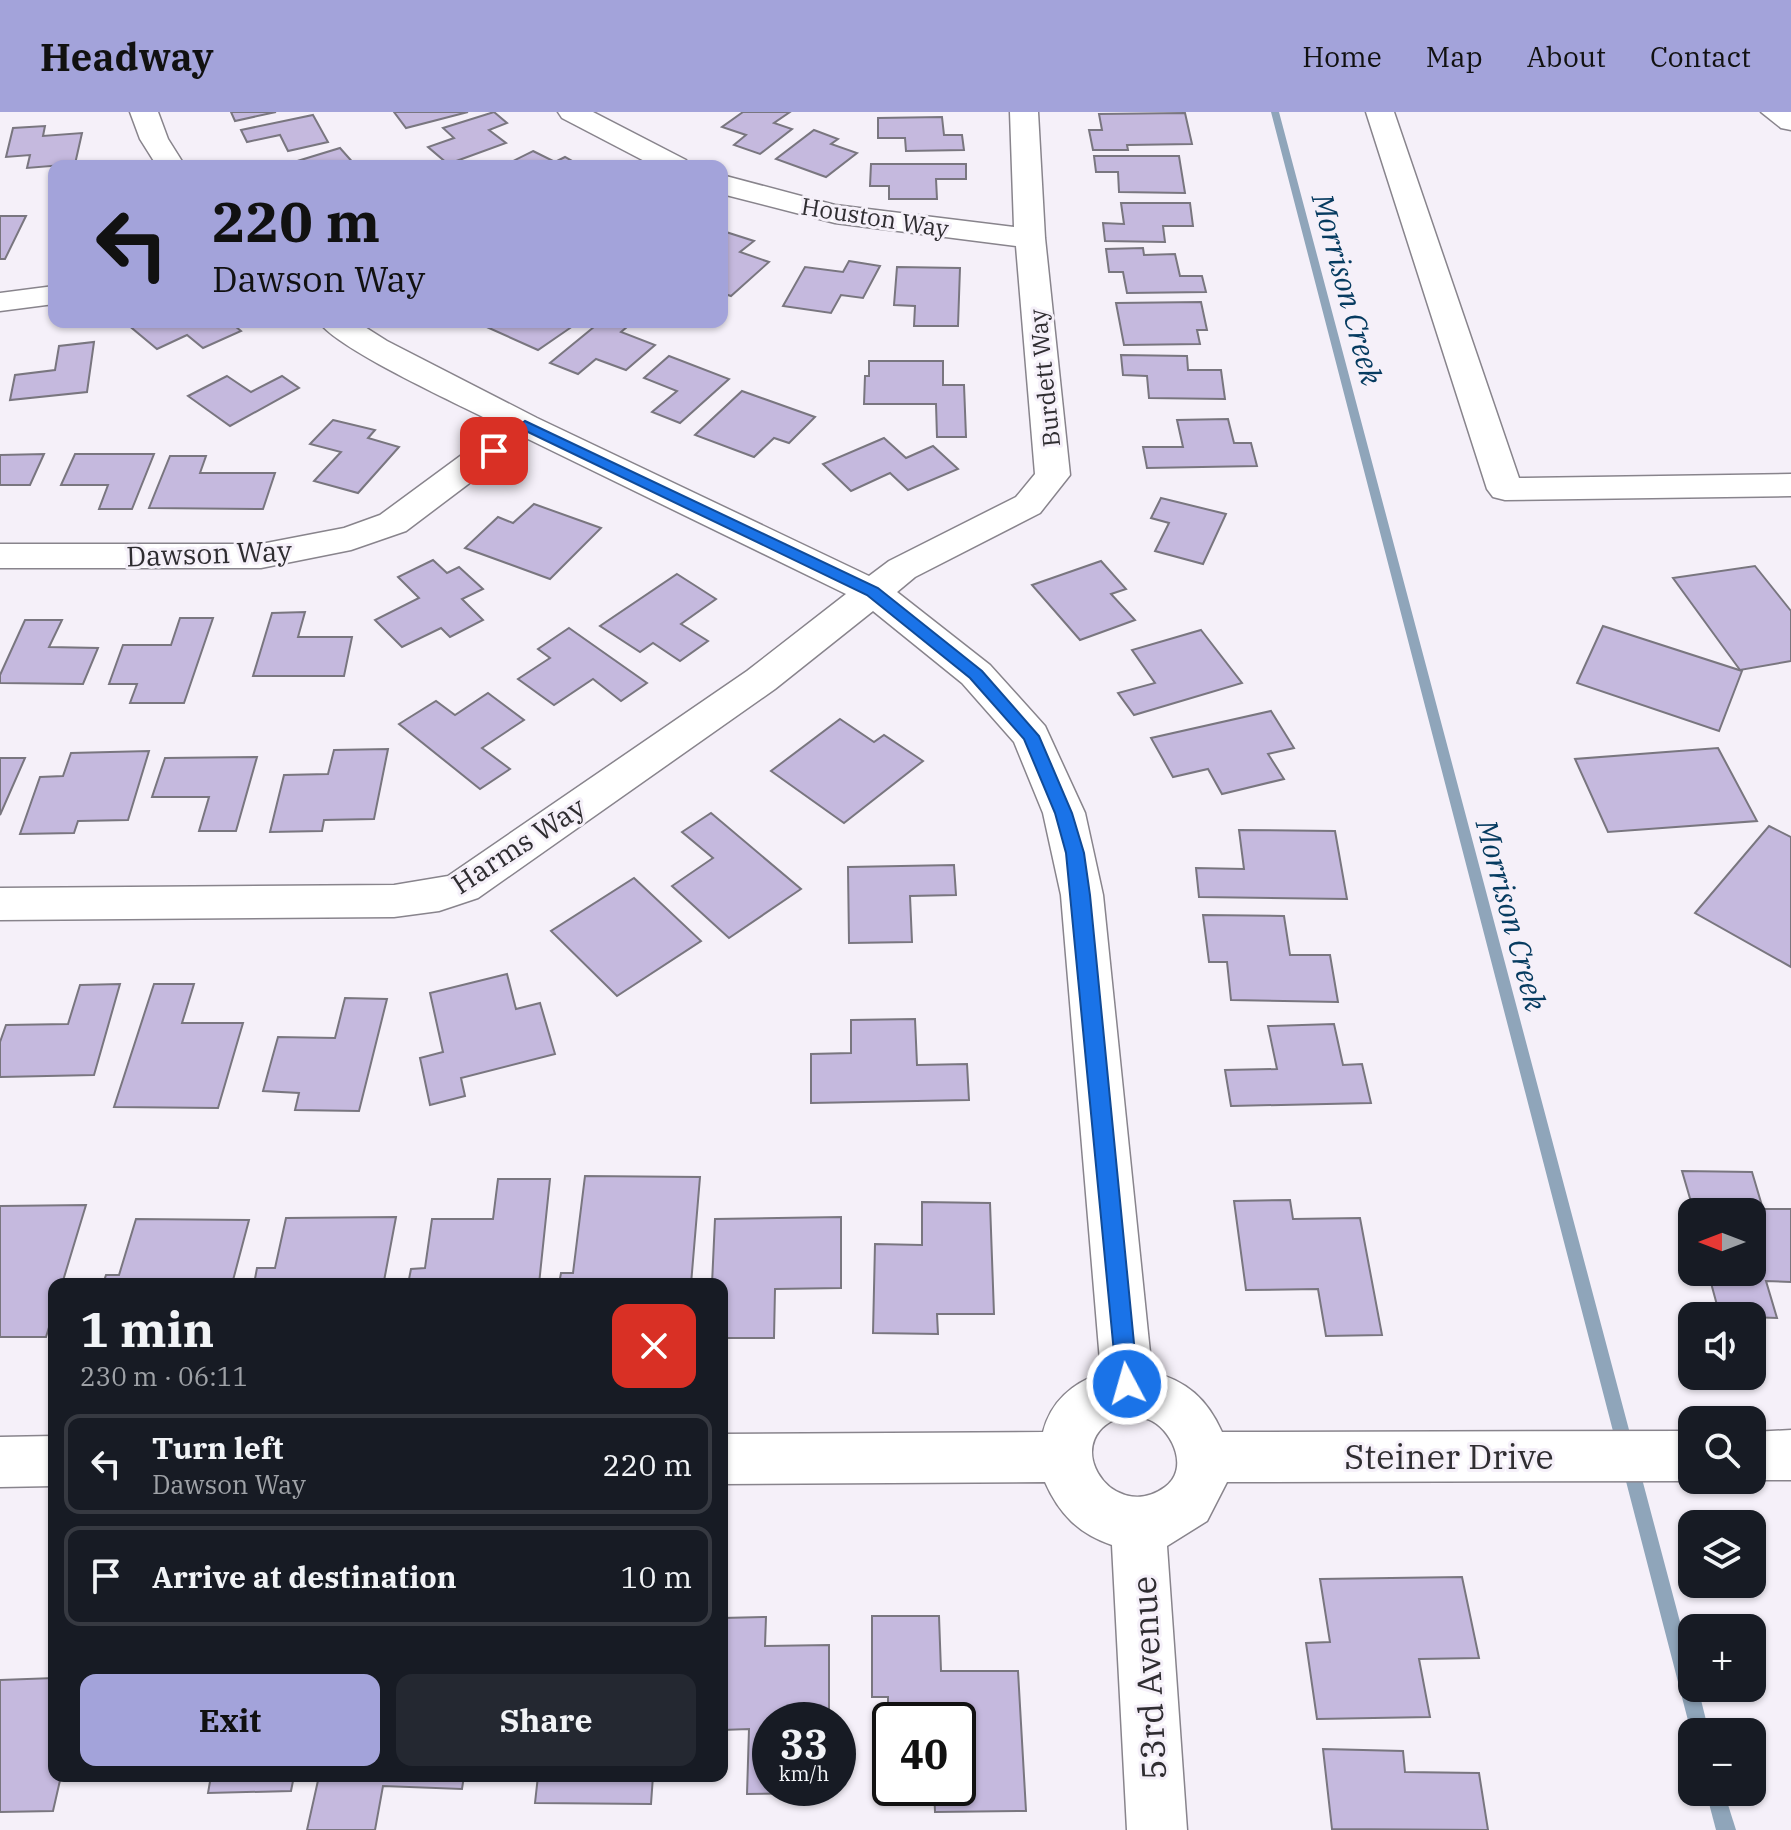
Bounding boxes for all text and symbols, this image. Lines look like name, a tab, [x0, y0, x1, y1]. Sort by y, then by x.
text: Headway	[40, 32, 214, 81]
text: Home	[1302, 38, 1382, 75]
text: Map	[1426, 38, 1483, 75]
text: About	[1527, 38, 1606, 75]
text: Contact	[1650, 38, 1751, 75]
text: 220 m	[212, 185, 380, 257]
water label: Morrison Creek	[1303, 188, 1392, 389]
street label: Houston Way	[799, 190, 951, 245]
icon: left	[80, 192, 184, 296]
text: Dawson Way	[212, 255, 425, 302]
street label: Burdett Way	[1021, 307, 1067, 449]
pin	[460, 417, 528, 485]
icon: arrive	[472, 429, 516, 473]
street label: Dawson Way	[126, 532, 293, 574]
street label: Harms Way	[444, 788, 592, 902]
water label: Morrison Creek	[1467, 814, 1556, 1015]
north arrow	[1678, 1198, 1766, 1286]
map controls	[1678, 1198, 1766, 1806]
text: 1 min	[80, 1298, 214, 1360]
button: sound	[1678, 1302, 1766, 1390]
button: close	[612, 1304, 696, 1388]
position arrow	[1085, 1342, 1169, 1426]
text: 230 m · 06:11	[80, 1359, 248, 1393]
button: search	[1678, 1406, 1766, 1494]
text: Turn left	[152, 1428, 284, 1467]
street label: Steiner Drive	[1344, 1434, 1554, 1478]
icon: left	[84, 1442, 128, 1486]
text: 220 m	[602, 1445, 692, 1484]
text: Dawson Way	[152, 1467, 306, 1501]
button: layers	[1678, 1510, 1766, 1598]
icon: arrive	[84, 1554, 128, 1598]
text: Arrive at destination	[152, 1557, 457, 1596]
text: 10 m	[620, 1557, 692, 1596]
street label: 53rd Avenue	[1121, 1575, 1175, 1781]
button: +	[1678, 1614, 1766, 1702]
button: Exit	[80, 1674, 380, 1766]
button: Share	[396, 1674, 696, 1766]
speed limit sign: 40	[872, 1702, 976, 1806]
text: 33	[780, 1718, 828, 1770]
button: −	[1678, 1718, 1766, 1806]
text: km/h	[779, 1760, 829, 1787]

